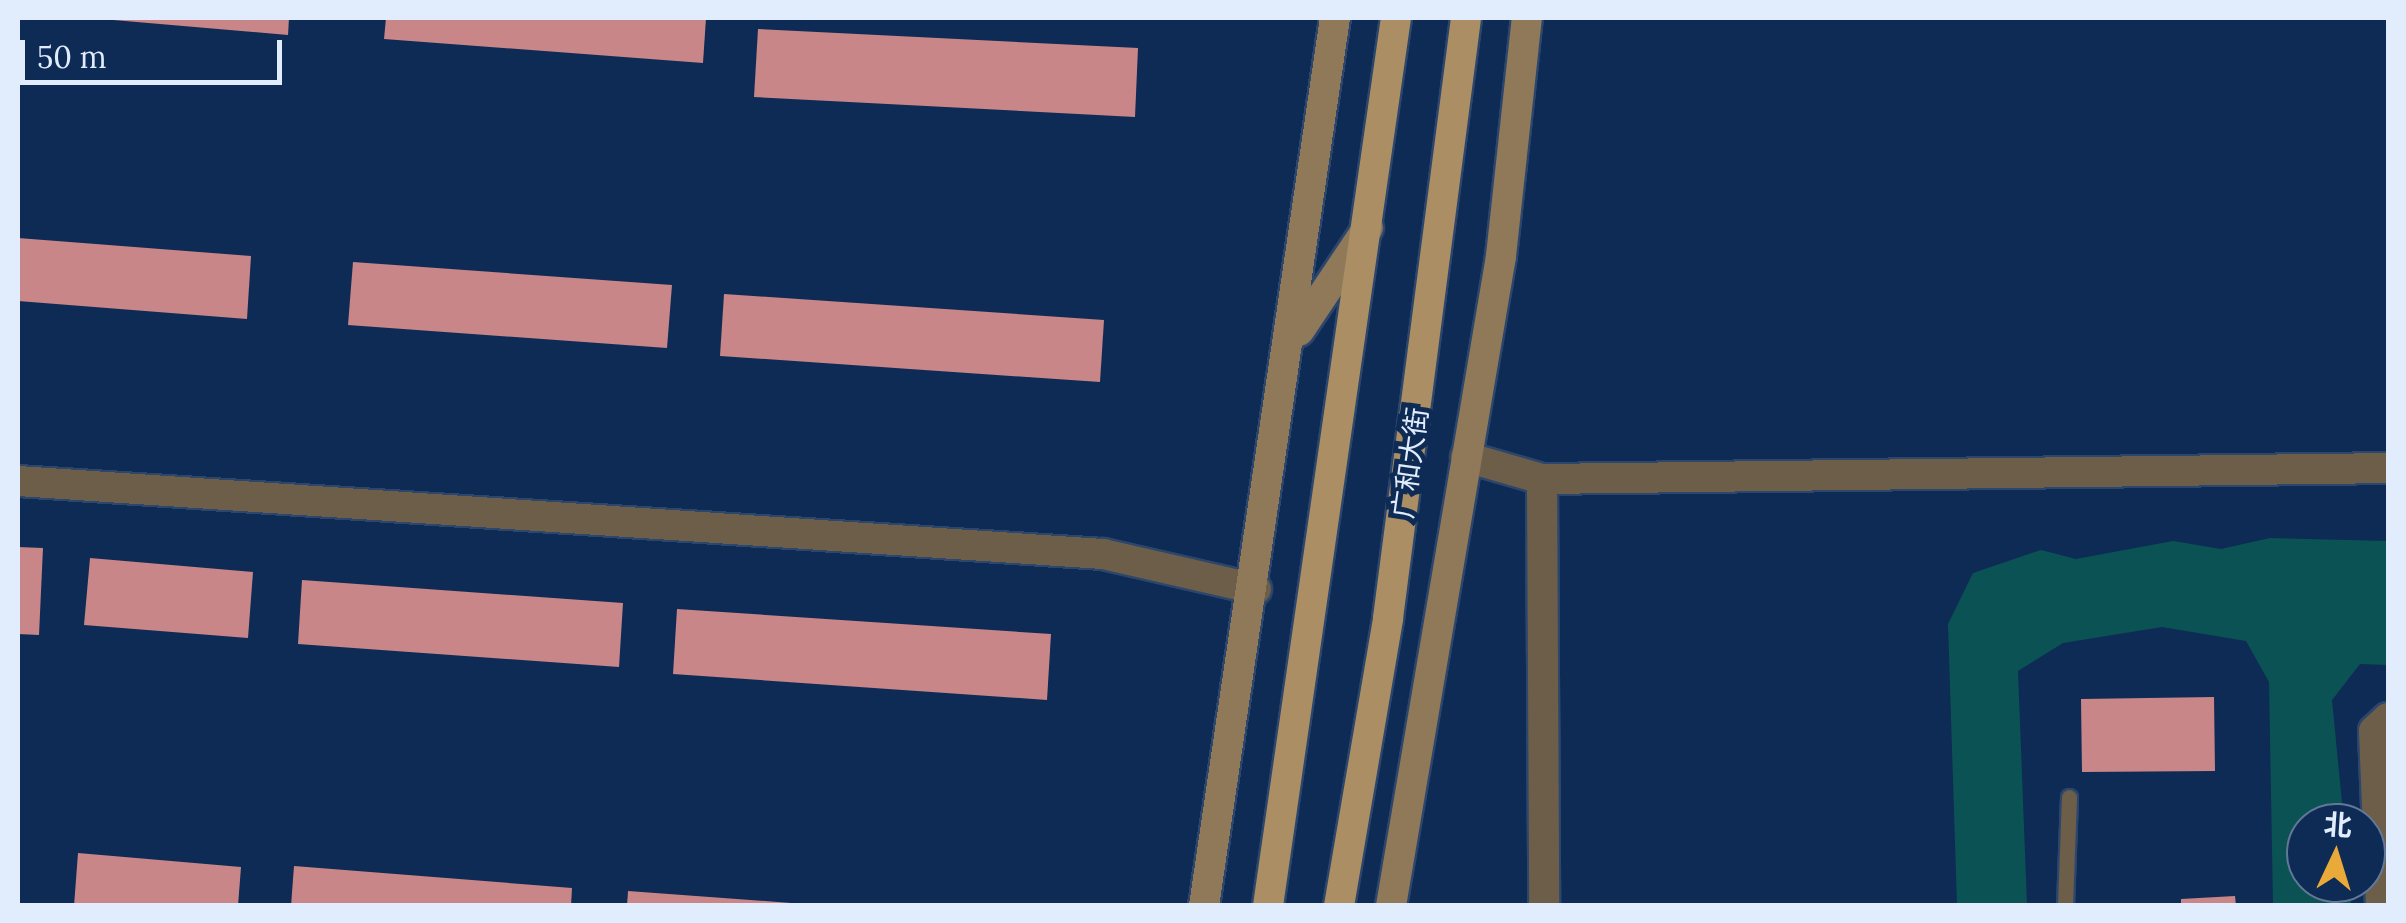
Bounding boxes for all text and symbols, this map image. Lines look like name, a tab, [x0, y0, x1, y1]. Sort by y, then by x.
scale bar	[25, 20, 288, 82]
text: 50 m	[37, 38, 107, 76]
street label: 广和大街	[1386, 405, 1434, 521]
north arrow	[2286, 803, 2386, 903]
text: 北	[2323, 806, 2353, 844]

